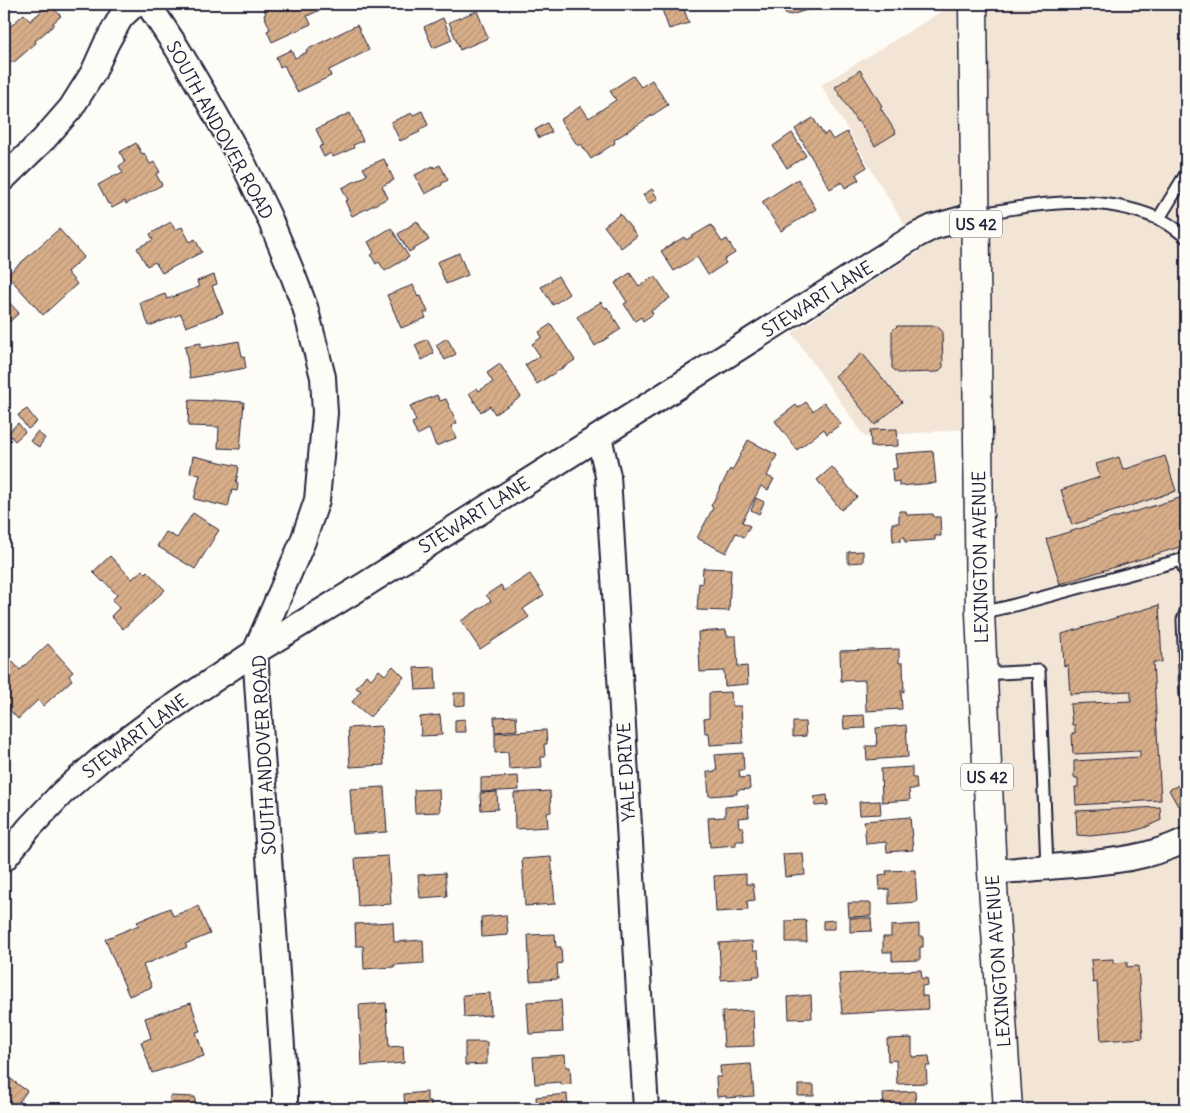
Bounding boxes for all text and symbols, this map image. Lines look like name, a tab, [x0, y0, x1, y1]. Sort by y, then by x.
street label: SOUTH ANDOVER ROAD	[161, 37, 279, 223]
road number: US 42	[950, 210, 1002, 238]
street label: STEWART LANE	[757, 256, 877, 342]
street label: LEXINGTON AVENUE	[967, 471, 993, 643]
street label: STEWART LANE	[414, 472, 534, 558]
street label: SOUTH ANDOVER ROAD	[247, 654, 281, 856]
street label: STEWART LANE	[78, 689, 192, 783]
street label: YALE DRIVE	[612, 722, 640, 822]
road number: US 42	[961, 764, 1013, 790]
street label: LEXINGTON AVENUE	[981, 874, 1015, 1048]

